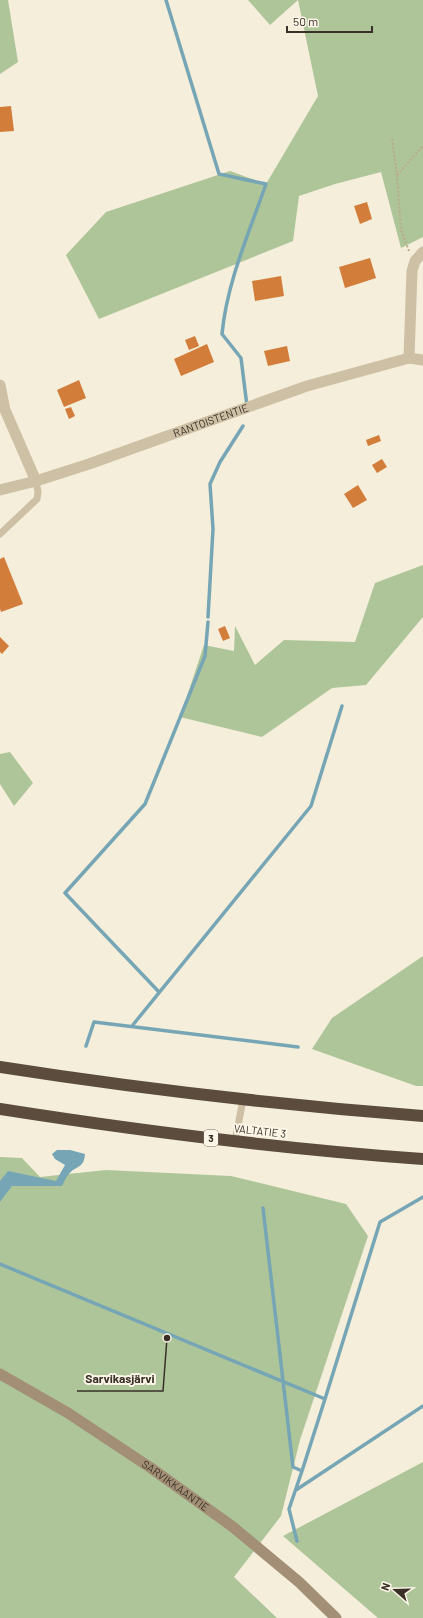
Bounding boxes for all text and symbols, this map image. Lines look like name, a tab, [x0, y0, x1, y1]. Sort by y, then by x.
scale bar	[287, 8, 372, 34]
text: 50 m	[293, 14, 318, 28]
street label: RANTOISTENTIE	[171, 400, 250, 439]
street label: VALTATIE 3	[233, 1121, 287, 1140]
road number: 3	[204, 1130, 218, 1146]
callout: Sarvikasjärvi	[77, 1367, 163, 1391]
text: Sarvikasjärvi	[85, 1371, 155, 1385]
street label: SARVIKKAANTIE	[140, 1457, 212, 1514]
north arrow	[375, 1570, 415, 1610]
text: N	[378, 1581, 392, 1592]

